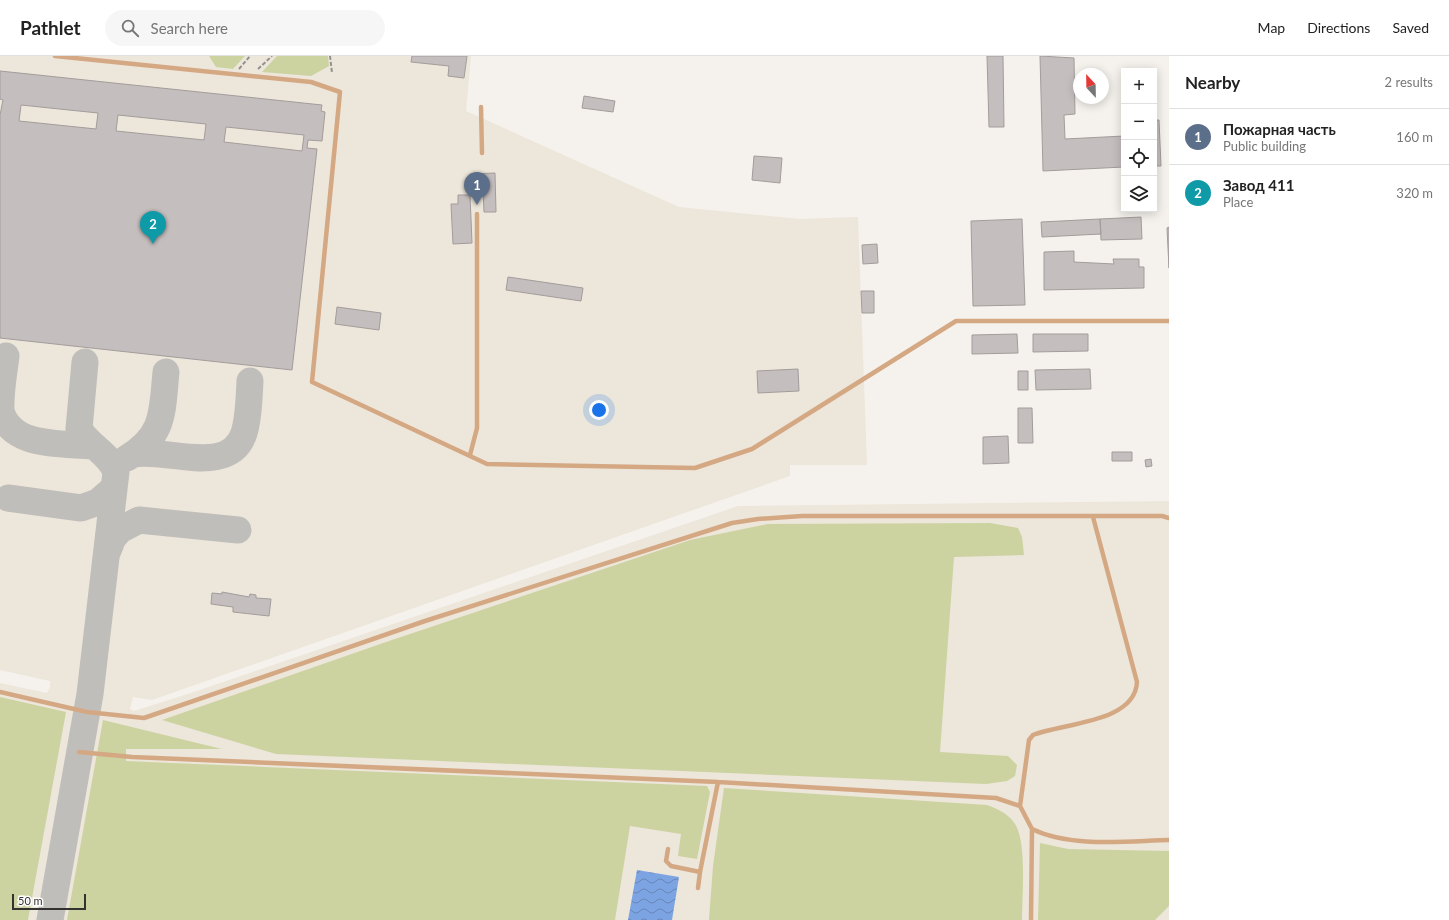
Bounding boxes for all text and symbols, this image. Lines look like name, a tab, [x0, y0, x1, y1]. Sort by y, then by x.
search box	[105, 10, 385, 46]
text: Pathlet	[20, 16, 81, 39]
icon: search	[119, 17, 141, 39]
text: Search here	[151, 19, 228, 37]
text: Map	[1258, 19, 1285, 36]
text: Directions	[1307, 19, 1370, 36]
text: Saved	[1392, 19, 1429, 36]
north arrow	[1073, 68, 1109, 104]
map controls	[1121, 68, 1157, 212]
button: +	[1121, 68, 1157, 104]
text: Nearby	[1185, 72, 1240, 93]
text: 2 results	[1385, 74, 1433, 90]
button: −	[1121, 104, 1157, 140]
text: Пожарная часть	[1223, 120, 1336, 138]
text: 1	[1194, 129, 1202, 145]
text: 160 m	[1396, 129, 1433, 145]
text: Public building	[1223, 138, 1306, 154]
button: locate	[1121, 140, 1157, 176]
pin: 1	[464, 172, 490, 205]
button: layers	[1121, 176, 1157, 212]
text: Завод 411	[1223, 176, 1294, 194]
text: 2	[1194, 185, 1202, 201]
text: 320 m	[1396, 185, 1433, 201]
text: Place	[1223, 194, 1253, 210]
pin: 2	[140, 211, 166, 244]
your location	[589, 400, 609, 420]
scale bar	[12, 892, 86, 911]
text: 50 m	[18, 894, 43, 907]

